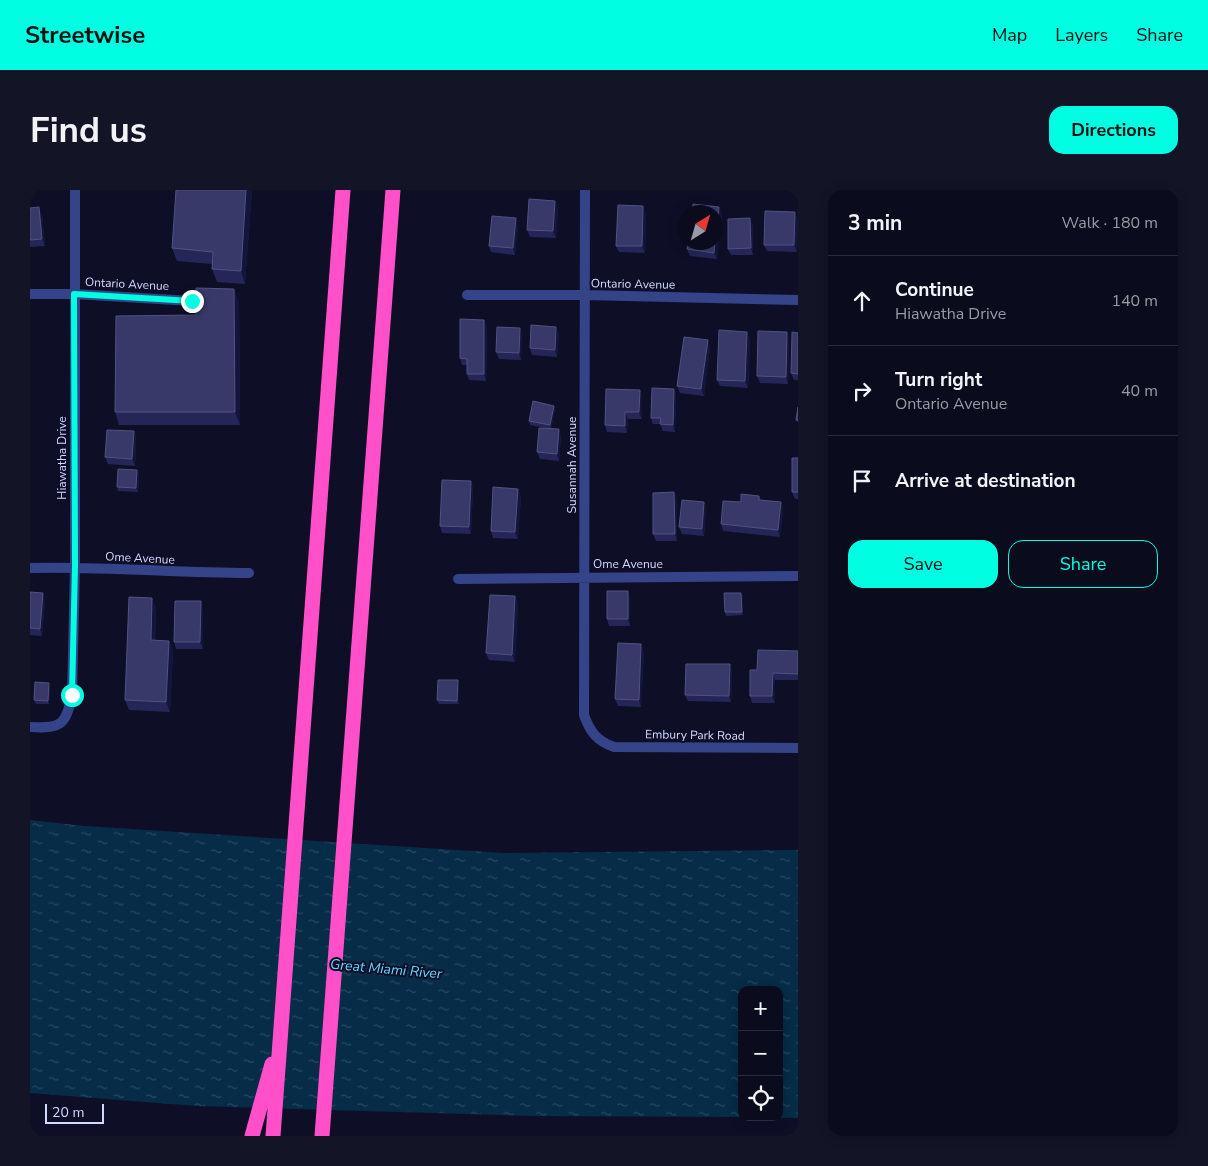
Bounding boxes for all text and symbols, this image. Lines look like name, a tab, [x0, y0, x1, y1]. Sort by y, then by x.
text: Streetwise	[25, 19, 145, 51]
text: Map	[992, 23, 1027, 47]
text: Layers	[1055, 23, 1108, 47]
text: Share	[1136, 23, 1183, 47]
button: Directions	[1049, 106, 1178, 154]
text: Find us	[30, 107, 147, 154]
north arrow	[678, 205, 723, 250]
text: 3 min	[848, 209, 902, 237]
text: Walk · 180 m	[1062, 212, 1158, 234]
street label: Ontario Avenue	[85, 274, 169, 294]
street label: Ontario Avenue	[591, 275, 675, 293]
text: Continue	[895, 277, 974, 303]
icon: ahead	[848, 287, 876, 315]
route end	[181, 290, 204, 313]
text: 140 m	[1111, 290, 1158, 312]
text: Hiawatha Drive	[895, 303, 1006, 325]
text: Turn right	[895, 367, 982, 393]
icon: right	[848, 377, 876, 405]
text: 40 m	[1121, 380, 1158, 402]
text: Ontario Avenue	[895, 393, 1007, 415]
street label: Hiawatha Drive	[54, 416, 70, 500]
street label: Susannah Avenue	[564, 417, 580, 513]
icon: arrive	[848, 467, 876, 495]
text: Arrive at destination	[895, 468, 1076, 494]
button: Save	[848, 540, 998, 588]
button: Share	[1008, 540, 1158, 588]
street label: Ome Avenue	[105, 548, 175, 568]
street label: Ome Avenue	[593, 556, 663, 572]
route start	[61, 684, 84, 707]
street label: Embury Park Road	[645, 726, 745, 744]
water label: Great Miami River	[329, 955, 444, 983]
map controls	[738, 986, 783, 1121]
button: +	[738, 986, 783, 1031]
button: −	[738, 1031, 783, 1076]
button: locate	[738, 1076, 783, 1121]
scale bar	[45, 1101, 104, 1124]
text: 20 m	[52, 1103, 84, 1122]

